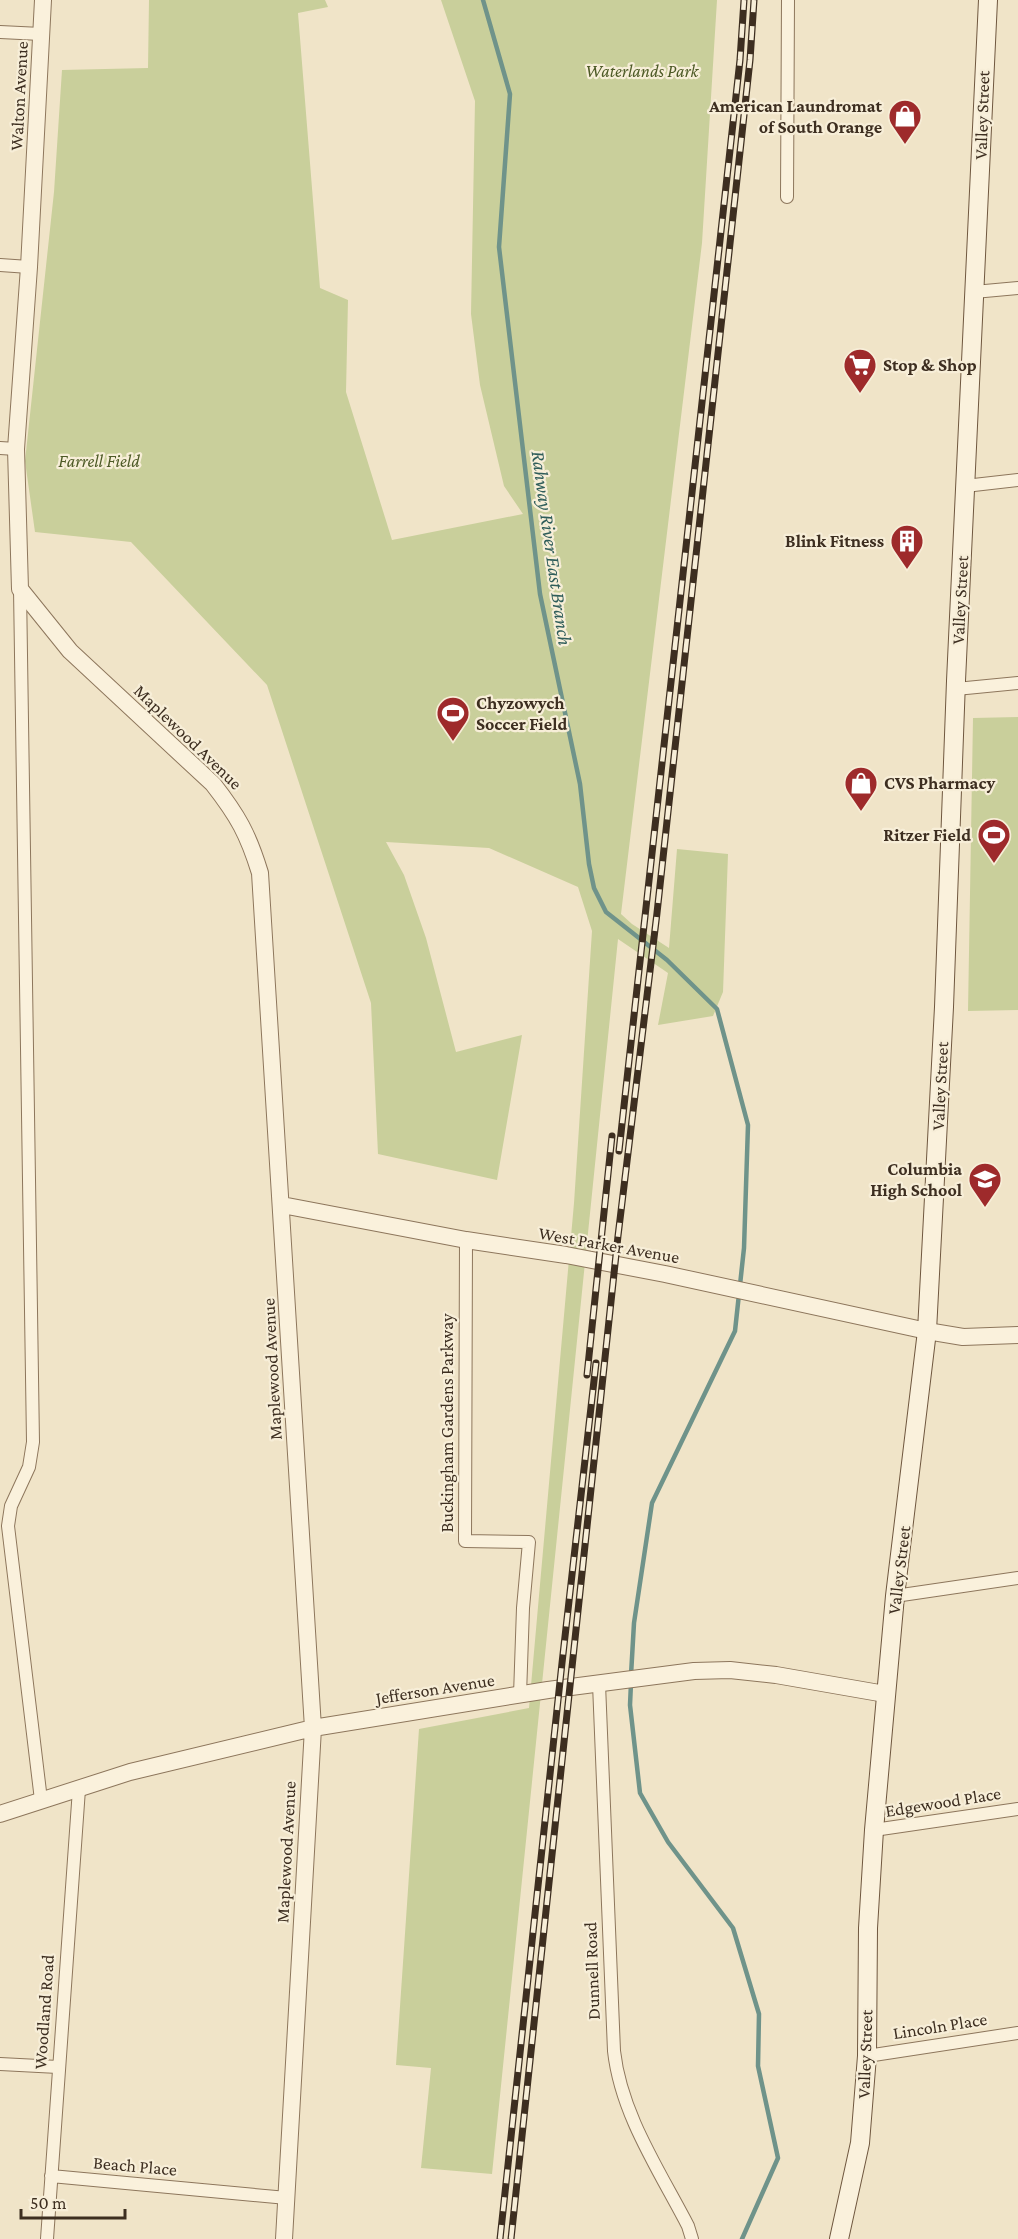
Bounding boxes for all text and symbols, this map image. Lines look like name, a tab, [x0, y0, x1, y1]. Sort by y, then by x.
street label: Walton Avenue	[6, 41, 32, 151]
park label: Waterlands Park	[586, 61, 700, 81]
street label: Valley Street	[970, 69, 994, 160]
place label: American Laundromat of South Orange	[708, 96, 883, 137]
shop icon: American Laundromat of South Orange	[887, 98, 923, 145]
supermarket icon: Stop & Shop	[842, 347, 878, 394]
place label: Stop & Shop	[883, 355, 977, 375]
water label: Rahway River East Branch	[526, 449, 577, 647]
park label: Farrell Field	[58, 451, 140, 471]
building icon: Blink Fitness	[889, 523, 925, 570]
place label: Blink Fitness	[785, 531, 884, 551]
street label: Valley Street	[948, 554, 972, 645]
street label: Maplewood Avenue	[130, 680, 246, 794]
place label: Chyzowych Soccer Field	[476, 693, 567, 734]
sports icon: Chyzowych Soccer Field	[435, 695, 471, 742]
shop icon: CVS Pharmacy	[843, 765, 879, 812]
place label: CVS Pharmacy	[884, 773, 995, 793]
sports icon: Ritzer Field	[976, 817, 1012, 864]
place label: Ritzer Field	[883, 825, 971, 845]
street label: Valley Street	[928, 1040, 952, 1131]
place label: Columbia High School	[870, 1159, 962, 1200]
school or university icon: Columbia High School	[967, 1161, 1003, 1208]
street label: West Parker Avenue	[537, 1223, 681, 1267]
street label: Maplewood Avenue	[258, 1297, 286, 1440]
street label: Buckingham Gardens Parkway	[437, 1313, 457, 1532]
street label: Valley Street	[884, 1524, 914, 1615]
street label: Jefferson Avenue	[372, 1670, 496, 1709]
street label: Maplewood Avenue	[272, 1780, 300, 1923]
street label: Edgewood Place	[884, 1783, 1002, 1821]
street label: Dunnell Road	[580, 1921, 604, 2020]
street label: Woodland Road	[30, 1953, 58, 2070]
street label: Valley Street	[853, 2008, 877, 2099]
street label: Lincoln Place	[892, 2009, 988, 2043]
street label: Beach Place	[92, 2152, 178, 2180]
scale bar	[21, 2182, 124, 2220]
text: 50 m	[30, 2193, 67, 2213]

